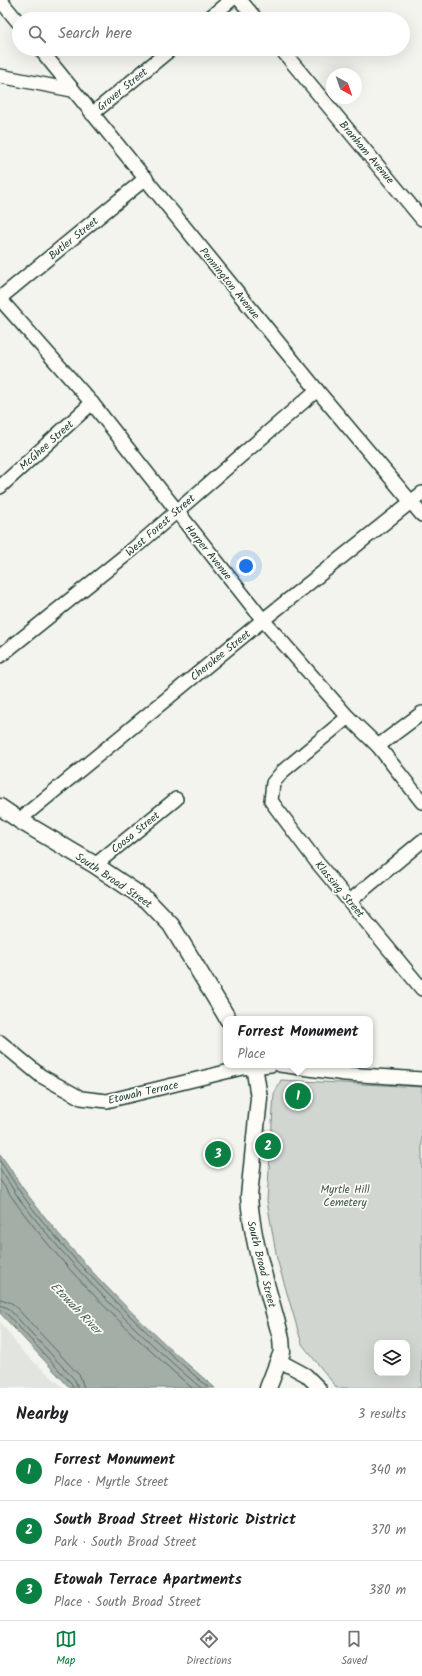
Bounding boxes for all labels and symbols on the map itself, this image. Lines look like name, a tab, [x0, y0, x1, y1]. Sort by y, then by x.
street label: Grover Street	[93, 63, 153, 116]
north arrow	[326, 68, 362, 104]
street label: Branham Avenue	[334, 117, 398, 188]
street label: Butler Street	[45, 212, 103, 265]
street label: Pennington Avenue	[194, 244, 264, 324]
street label: McGhee Street	[15, 416, 79, 475]
street label: West Forest Street	[122, 490, 200, 561]
street label: Harper Avenue	[180, 521, 236, 584]
your location	[236, 556, 256, 576]
street label: Cherokee Street	[186, 625, 255, 686]
street label: Coosa Street	[107, 807, 165, 858]
street label: South Broad Street	[71, 848, 156, 914]
street label: Klassing Street	[310, 857, 369, 923]
street label: Etowah Terrace	[106, 1076, 180, 1110]
pin: 1	[285, 1081, 311, 1111]
pin: 2	[255, 1131, 281, 1161]
pin: 3	[205, 1139, 231, 1169]
park label: Myrtle Hill Cemetery	[320, 1181, 370, 1212]
street label: South Broad Street	[241, 1219, 281, 1310]
water label: Etowah River	[46, 1278, 108, 1341]

